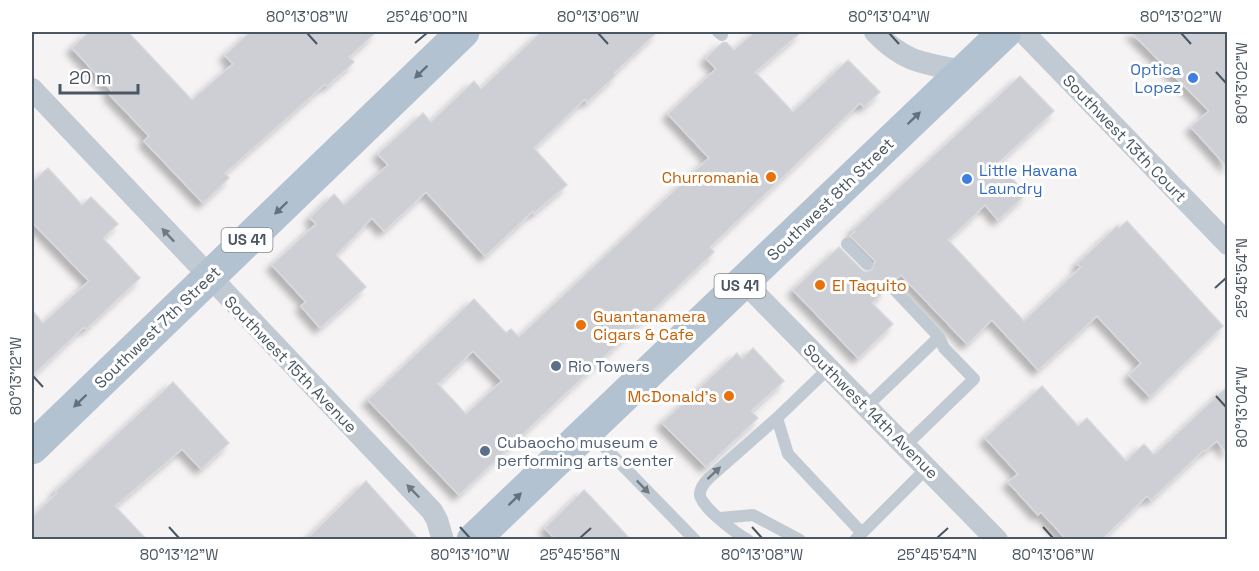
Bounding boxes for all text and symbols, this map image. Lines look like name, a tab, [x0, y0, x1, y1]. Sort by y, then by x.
text: 80°13'08"W	[266, 7, 348, 26]
text: 25°46'00"N	[386, 7, 468, 26]
text: 80°13'06"W	[557, 7, 639, 26]
text: 80°13'04"W	[848, 7, 930, 26]
text: 80°13'02"W	[1140, 7, 1222, 26]
text: 80°13'02"W	[1232, 42, 1251, 124]
scale bar	[60, 57, 138, 95]
place label: Optica Lopez	[1130, 59, 1181, 98]
one-way arrow	[414, 65, 429, 78]
text: 20 m	[69, 66, 112, 89]
street label: Southwest 13th Court	[1058, 70, 1191, 207]
marker: Optica Lopez	[1186, 71, 1200, 85]
one-way arrow	[907, 111, 921, 125]
street label: Southwest 8th Street	[762, 133, 898, 265]
place label: Little Havana Laundry	[979, 160, 1078, 199]
place label: Churromania	[662, 167, 759, 188]
marker: Churromania	[764, 170, 778, 184]
marker: Little Havana Laundry	[960, 172, 974, 186]
one-way arrow	[274, 200, 288, 214]
one-way arrow	[162, 228, 176, 242]
road number: US 41	[222, 228, 272, 252]
text: 25°45'54"N	[1232, 238, 1251, 318]
street label: Southwest 7th Street	[90, 262, 225, 393]
road number: US 41	[714, 274, 766, 298]
place label: El Taquito	[832, 275, 907, 296]
marker: El Taquito	[813, 278, 827, 292]
street label: Southwest 15th Avenue	[220, 291, 362, 437]
place label: Guantanamera Cigars & Cafe	[593, 306, 706, 345]
marker: Guantanamera Cigars & Cafe	[574, 318, 588, 332]
text: 80°13'12"W	[6, 337, 25, 415]
street label: Southwest 14th Avenue	[799, 339, 943, 483]
place label: Rio Towers	[568, 356, 650, 377]
marker: Rio Towers	[549, 359, 563, 373]
text: 80°13'04"W	[1232, 366, 1251, 448]
place label: McDonald's	[627, 386, 717, 407]
marker: McDonald's	[722, 389, 736, 403]
one-way arrow	[72, 394, 87, 408]
place label: Cubaocho museum e performing arts center	[497, 432, 674, 471]
marker: Cubaocho museum e performing arts center	[478, 444, 492, 458]
one-way arrow	[707, 467, 721, 481]
one-way arrow	[636, 479, 650, 493]
one-way arrow	[406, 484, 420, 498]
one-way arrow	[508, 492, 523, 506]
text: 80°13'12"W	[140, 545, 218, 564]
text: 80°13'10"W	[430, 545, 510, 564]
text: 25°45'56"N	[540, 545, 620, 564]
text: 80°13'08"W	[721, 545, 803, 564]
text: 25°45'54"N	[897, 545, 977, 564]
text: 80°13'06"W	[1012, 545, 1094, 564]

